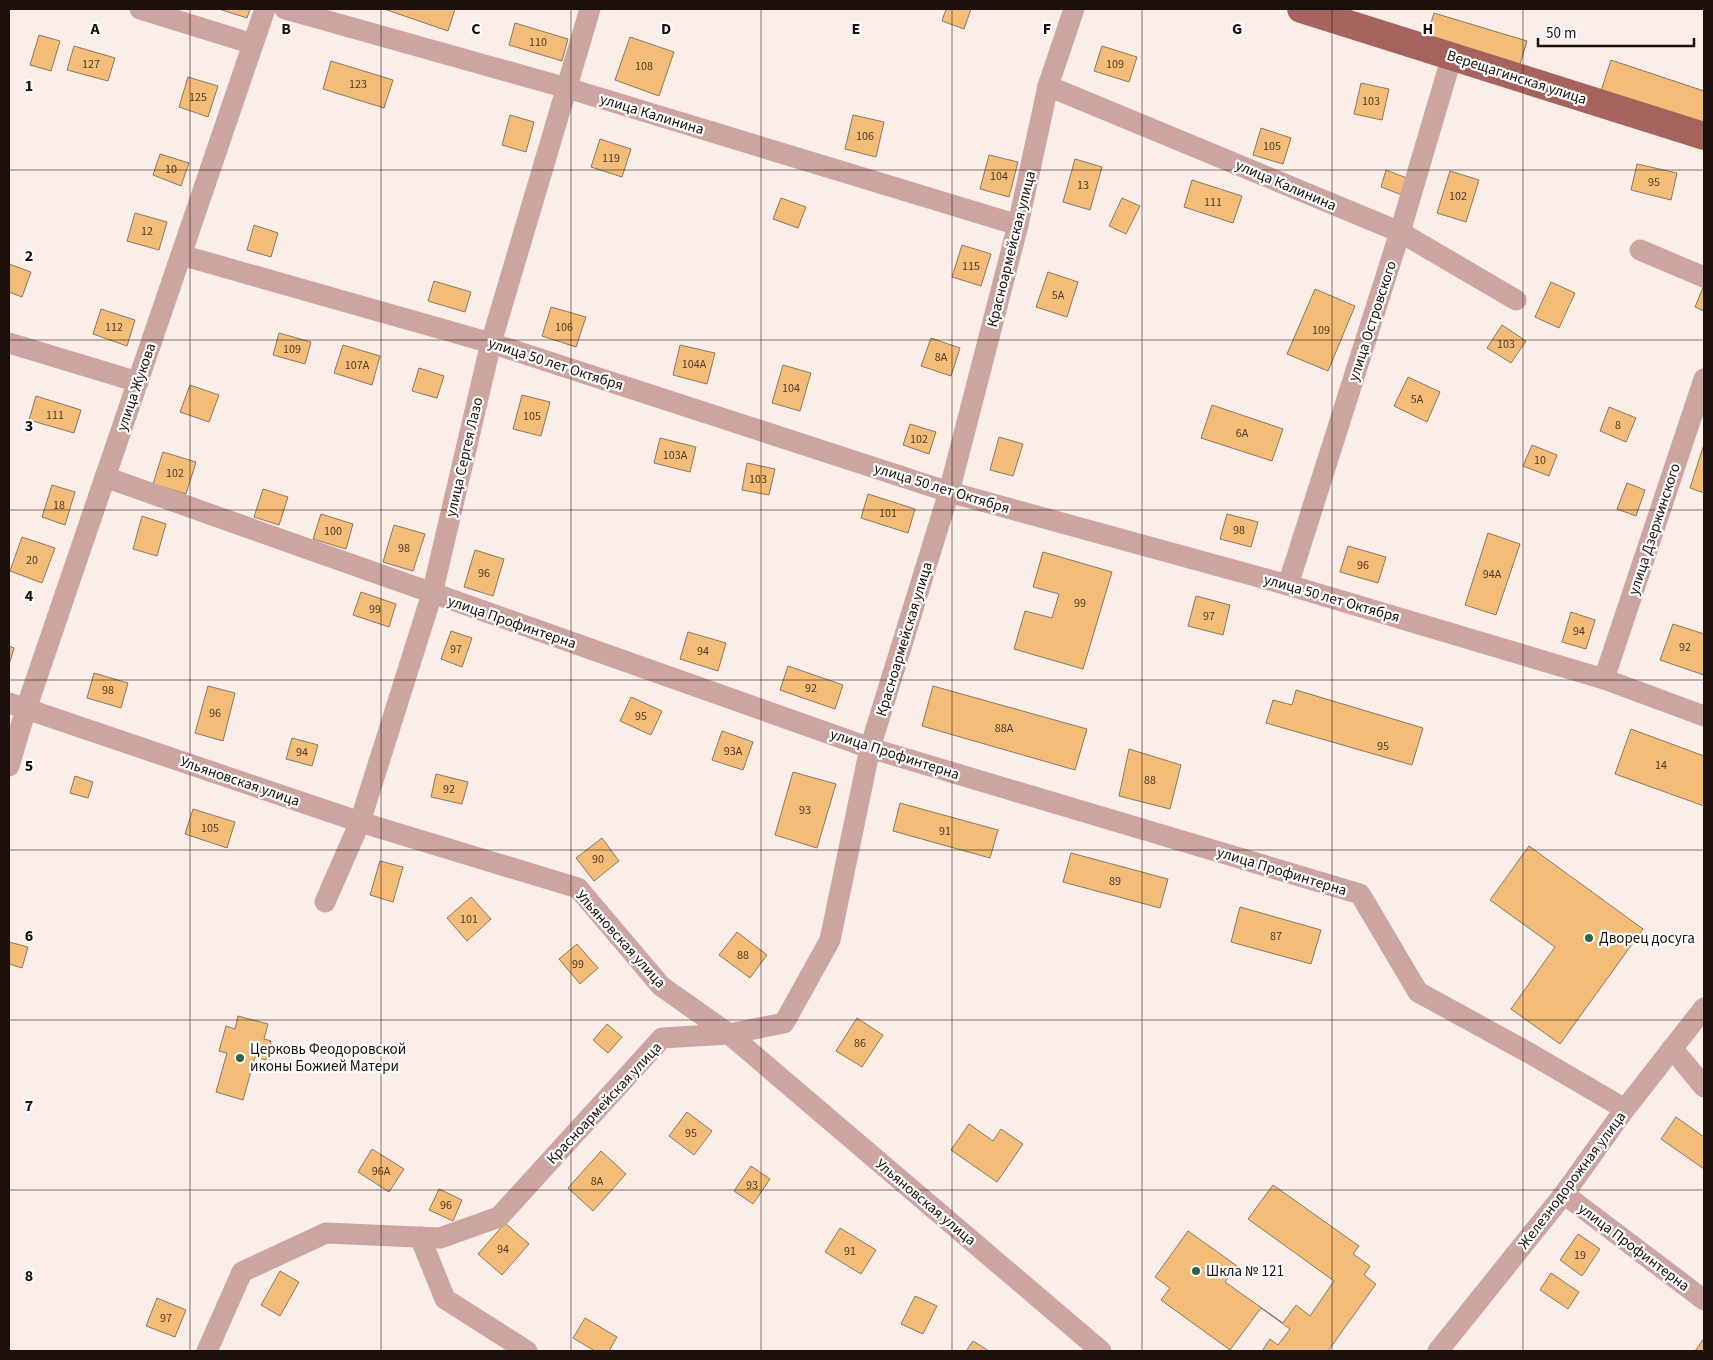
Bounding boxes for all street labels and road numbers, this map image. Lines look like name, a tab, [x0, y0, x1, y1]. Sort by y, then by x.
street label: Верещагинская улица	[1444, 45, 1589, 110]
street label: улица Калинина	[597, 89, 707, 140]
street label: улица Калинина	[1232, 155, 1340, 216]
street label: Красноармейская улица	[982, 169, 1041, 330]
street label: улица Островского	[1343, 258, 1402, 384]
street label: улица 50 лет Октября	[486, 333, 626, 396]
street label: улица Жукова	[112, 340, 161, 434]
street label: улица Сергея Лазо	[441, 395, 488, 519]
street label: улица 50 лет Октября	[871, 458, 1012, 519]
street label: улица Дзержинского	[1623, 461, 1686, 598]
street label: Красноармейская улица	[871, 559, 938, 719]
street label: улица 50 лет Октября	[1261, 569, 1402, 628]
street label: улица Профинтерна	[445, 591, 579, 654]
street label: улица Профинтерна	[827, 724, 962, 785]
street label: Ульяновская улица	[177, 751, 303, 812]
street label: улица Профинтерна	[1214, 842, 1349, 901]
street label: Ульяновская улица	[571, 886, 670, 993]
street label: Красноармейская улица	[542, 1037, 667, 1169]
street label: Железнодорожная улица	[1514, 1107, 1631, 1254]
street label: Ульяновская улица	[871, 1154, 980, 1251]
street label: улица Профинтерна	[1574, 1198, 1694, 1296]

